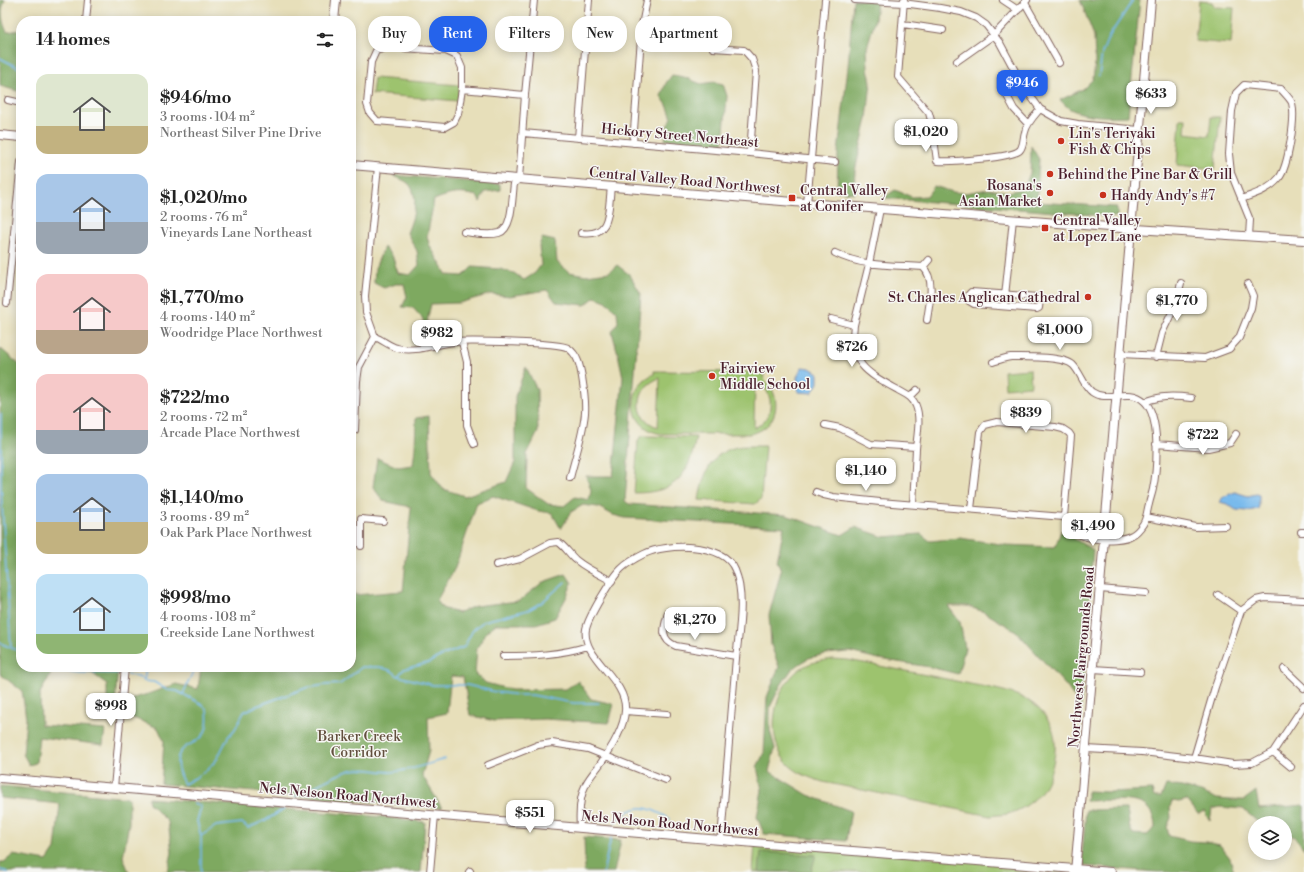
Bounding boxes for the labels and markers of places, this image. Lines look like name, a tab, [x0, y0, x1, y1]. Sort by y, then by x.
pin: $946	[998, 70, 1046, 104]
pin: $633	[1127, 81, 1175, 115]
pin: $1,020	[893, 119, 959, 153]
place label: Lin's Teriyaki Fish & Chips	[1069, 125, 1156, 159]
marker: Lin's Teriyaki Fish & Chips	[1056, 136, 1066, 146]
place label: Behind the Pine Bar & Grill	[1057, 166, 1232, 184]
marker: Behind the Pine Bar & Grill	[1045, 169, 1055, 179]
place label: Rosana's Asian Market	[958, 177, 1042, 211]
place label: Central Valley at Conifer	[800, 182, 888, 216]
place label: Handy Andy's #7	[1111, 187, 1215, 205]
marker: Rosana's Asian Market	[1045, 188, 1055, 198]
marker: Handy Andy's #7	[1098, 190, 1108, 200]
marker: Central Valley at Conifer	[787, 193, 797, 203]
place label: Central Valley at Lopez Lane	[1053, 212, 1142, 246]
marker: Central Valley at Lopez Lane	[1040, 223, 1050, 233]
pin: $1,770	[1144, 288, 1210, 322]
place label: St. Charles Anglican Cathedral	[888, 289, 1080, 307]
marker: St. Charles Anglican Cathedral	[1083, 292, 1093, 302]
pin: $1,000	[1027, 317, 1093, 351]
pin: $982	[413, 320, 461, 354]
pin: $726	[828, 334, 876, 368]
place label: Fairview Middle School	[720, 360, 810, 394]
marker: Fairview Middle School	[707, 371, 717, 381]
pin: $839	[1002, 400, 1050, 434]
pin: $722	[1179, 422, 1227, 456]
pin: $1,140	[833, 458, 899, 492]
pin: $1,490	[1060, 513, 1126, 547]
pin: $1,270	[662, 607, 728, 641]
pin: $998	[87, 693, 135, 727]
pin: $551	[506, 800, 554, 834]

